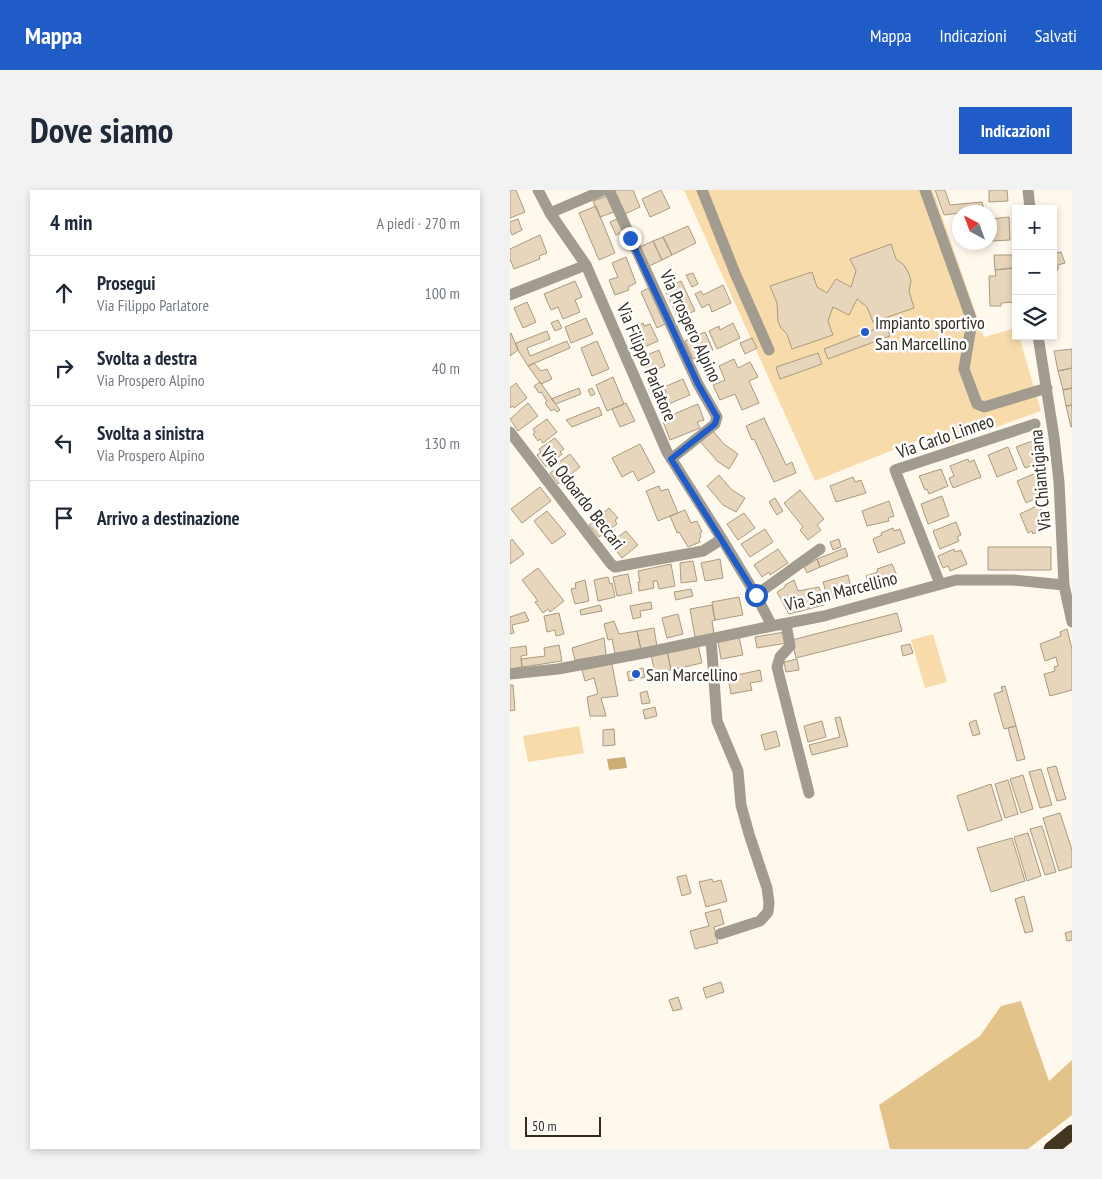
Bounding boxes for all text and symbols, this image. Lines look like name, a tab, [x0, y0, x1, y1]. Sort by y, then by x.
text: Mappa	[25, 20, 82, 51]
text: Mappa	[870, 24, 911, 47]
text: Indicazioni	[939, 24, 1007, 47]
text: Salvati	[1035, 24, 1077, 47]
text: Dove siamo	[30, 107, 173, 153]
button: Indicazioni	[959, 107, 1072, 154]
north arrow	[952, 205, 997, 250]
map controls	[1012, 205, 1057, 340]
button: +	[1012, 205, 1057, 250]
text: 4 min	[50, 209, 92, 236]
text: A piedi · 270 m	[377, 213, 460, 233]
route end	[619, 227, 642, 250]
button: −	[1012, 250, 1057, 295]
street label: Via Prospero Alpino	[655, 265, 727, 386]
text: Prosegui	[97, 271, 156, 295]
icon: ahead	[50, 279, 78, 307]
text: 100 m	[425, 283, 460, 303]
text: Via Filippo Parlatore	[97, 295, 209, 315]
button: layers	[1012, 295, 1057, 340]
street label: Via Filippo Parlatore	[611, 299, 682, 425]
place label: Impianto sportivo San Marcellino	[875, 311, 985, 355]
marker: Impianto sportivo San Marcellino	[859, 326, 871, 338]
text: Svolta a destra	[97, 346, 197, 370]
icon: right	[50, 354, 78, 382]
text: 40 m	[432, 358, 460, 378]
text: Via Prospero Alpino	[97, 370, 205, 390]
street label: Via Carlo Linneo	[892, 409, 997, 464]
text: Svolta a sinistra	[97, 421, 204, 445]
icon: left	[50, 429, 78, 457]
street label: Via Chiantigiana	[1024, 429, 1056, 532]
text: 130 m	[425, 433, 460, 453]
street label: Via Odoardo Beccari	[535, 441, 630, 554]
text: Via Prospero Alpino	[97, 445, 205, 465]
icon: arrive	[50, 504, 78, 532]
text: Arrivo a destinazione	[97, 506, 240, 530]
street label: Via San Marcellino	[781, 566, 900, 616]
route start	[745, 584, 768, 607]
place label: San Marcellino	[646, 663, 738, 686]
marker: San Marcellino	[630, 668, 642, 680]
scale bar	[525, 1114, 601, 1137]
text: 50 m	[532, 1117, 557, 1135]

